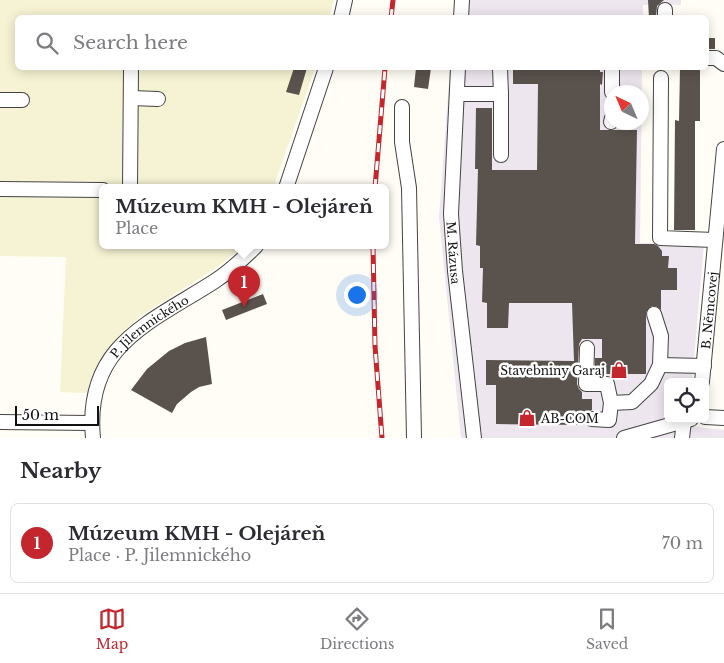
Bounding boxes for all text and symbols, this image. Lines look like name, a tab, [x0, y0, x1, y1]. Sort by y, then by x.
search box	[15, 15, 709, 70]
icon: search	[33, 29, 61, 57]
text: Search here	[73, 31, 188, 54]
north arrow	[604, 85, 649, 130]
popup	[99, 184, 389, 249]
text: Múzeum KMH - Olejáreň	[115, 195, 373, 218]
text: Place	[115, 218, 158, 238]
street label: M. Rázusa	[444, 221, 464, 285]
pin: 1	[228, 266, 260, 307]
street label: B. Němcovej	[698, 271, 720, 350]
your location	[344, 282, 370, 308]
street label: P. Jilemnického	[107, 292, 191, 360]
shop icon: Stavebniny Garaj	[609, 360, 629, 380]
place label: Stavebniny Garaj	[500, 363, 605, 378]
map controls	[664, 378, 709, 423]
button: locate	[664, 378, 709, 423]
scale bar	[15, 403, 99, 426]
text: 50 m	[22, 406, 59, 424]
shop icon: AB-COM	[517, 408, 537, 428]
place label: AB-COM	[540, 411, 599, 426]
text: Nearby	[20, 458, 101, 484]
text: Múzeum KMH - Olejáreň	[68, 522, 325, 545]
text: 1	[34, 533, 40, 553]
text: 70 m	[662, 533, 703, 553]
text: Place · P. Jilemnického	[68, 545, 251, 565]
tab: Map	[96, 605, 128, 653]
tab: Directions	[320, 605, 394, 653]
tab: Saved	[586, 605, 628, 653]

